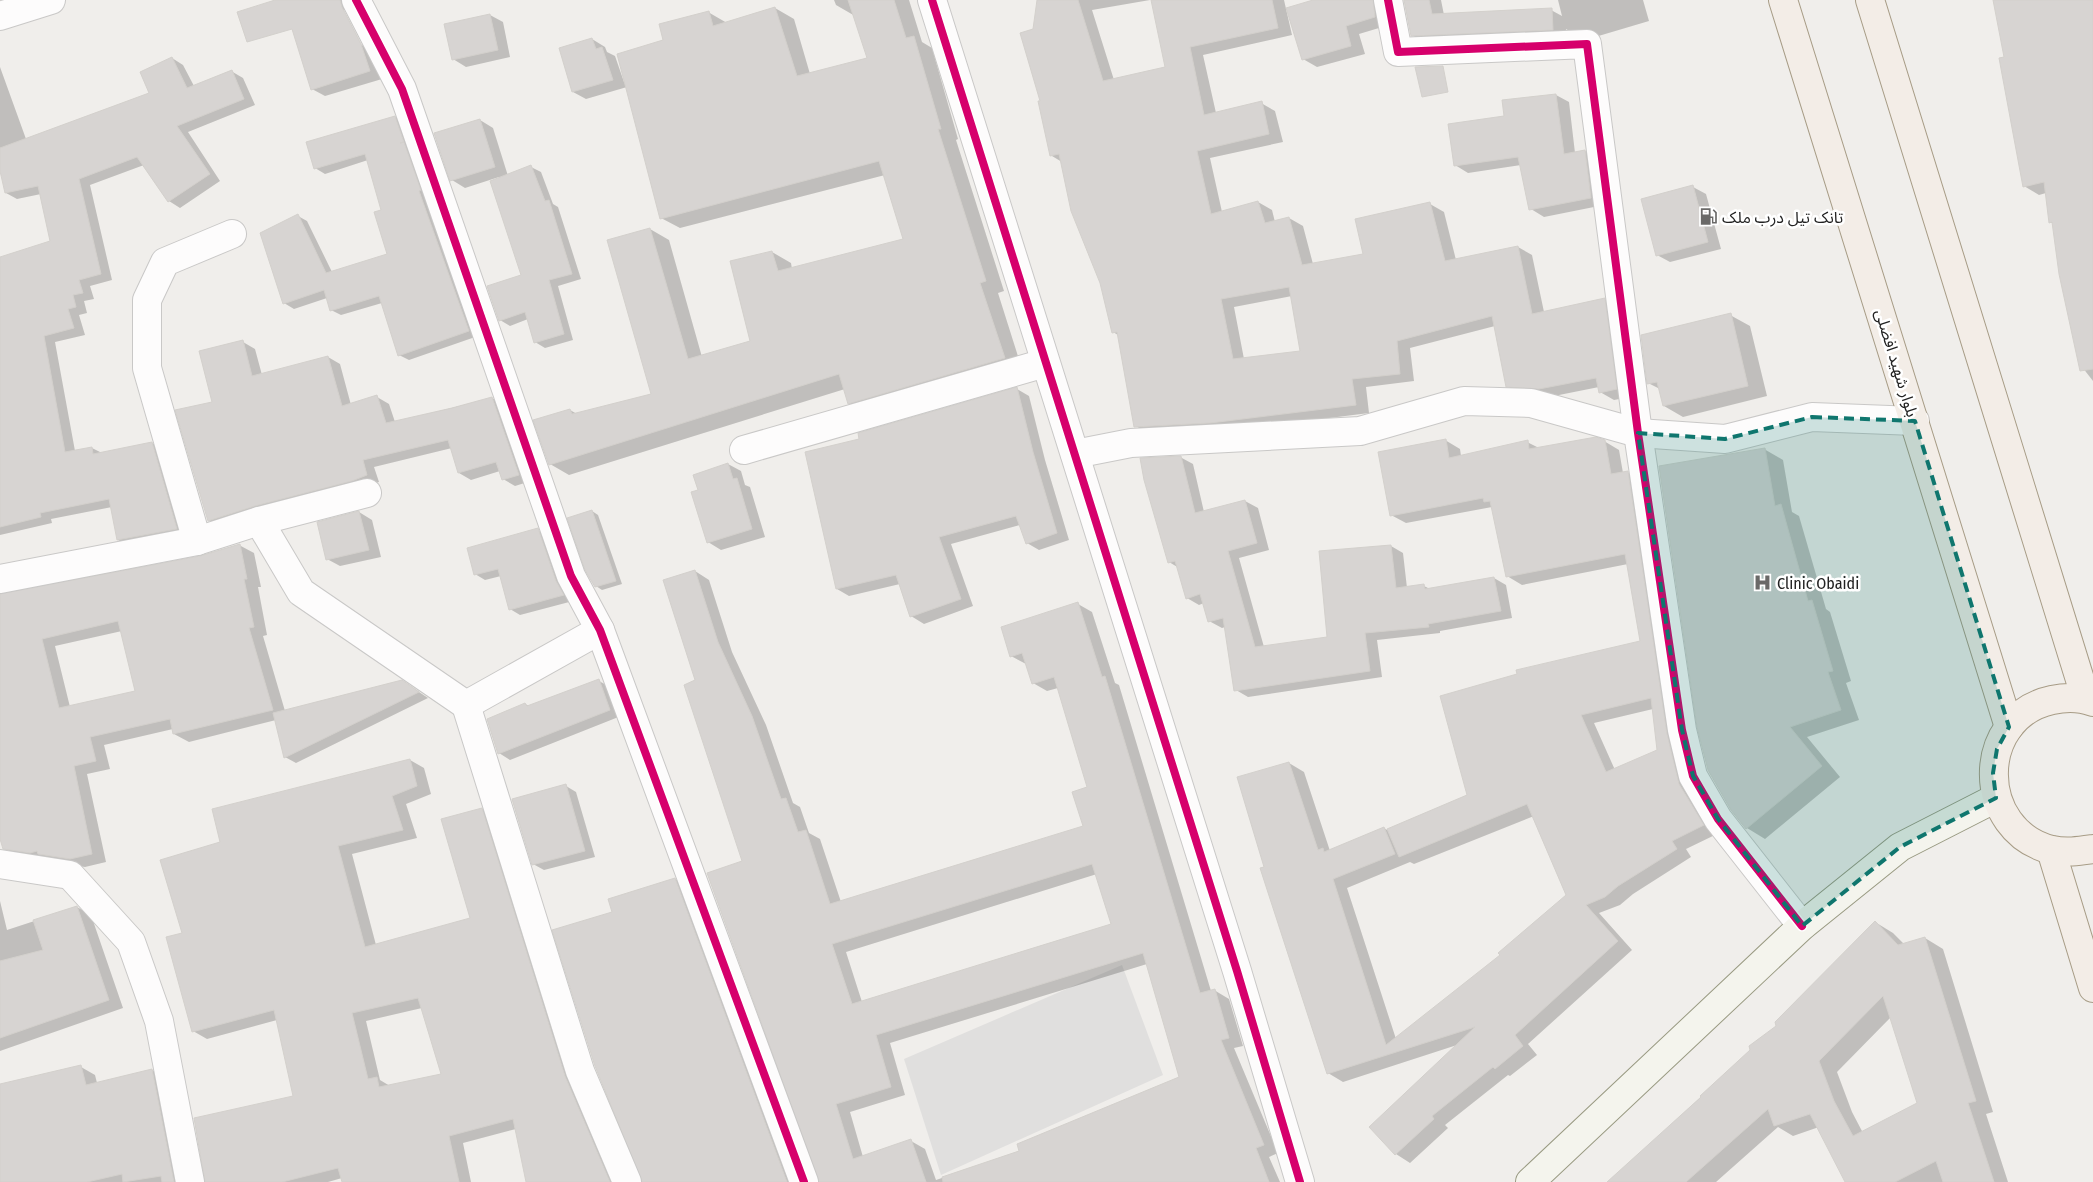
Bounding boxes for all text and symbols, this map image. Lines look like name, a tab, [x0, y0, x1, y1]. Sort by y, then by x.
fuel station icon: تانک تیل درب ملک	[1698, 207, 1718, 227]
place label: تانک تیل درب ملک	[1722, 208, 1844, 227]
street label: بلوار شهید افضلی	[1871, 307, 1922, 419]
hospital icon: Clinic Obaidi	[1753, 573, 1773, 593]
place label: Clinic Obaidi	[1777, 574, 1859, 593]

